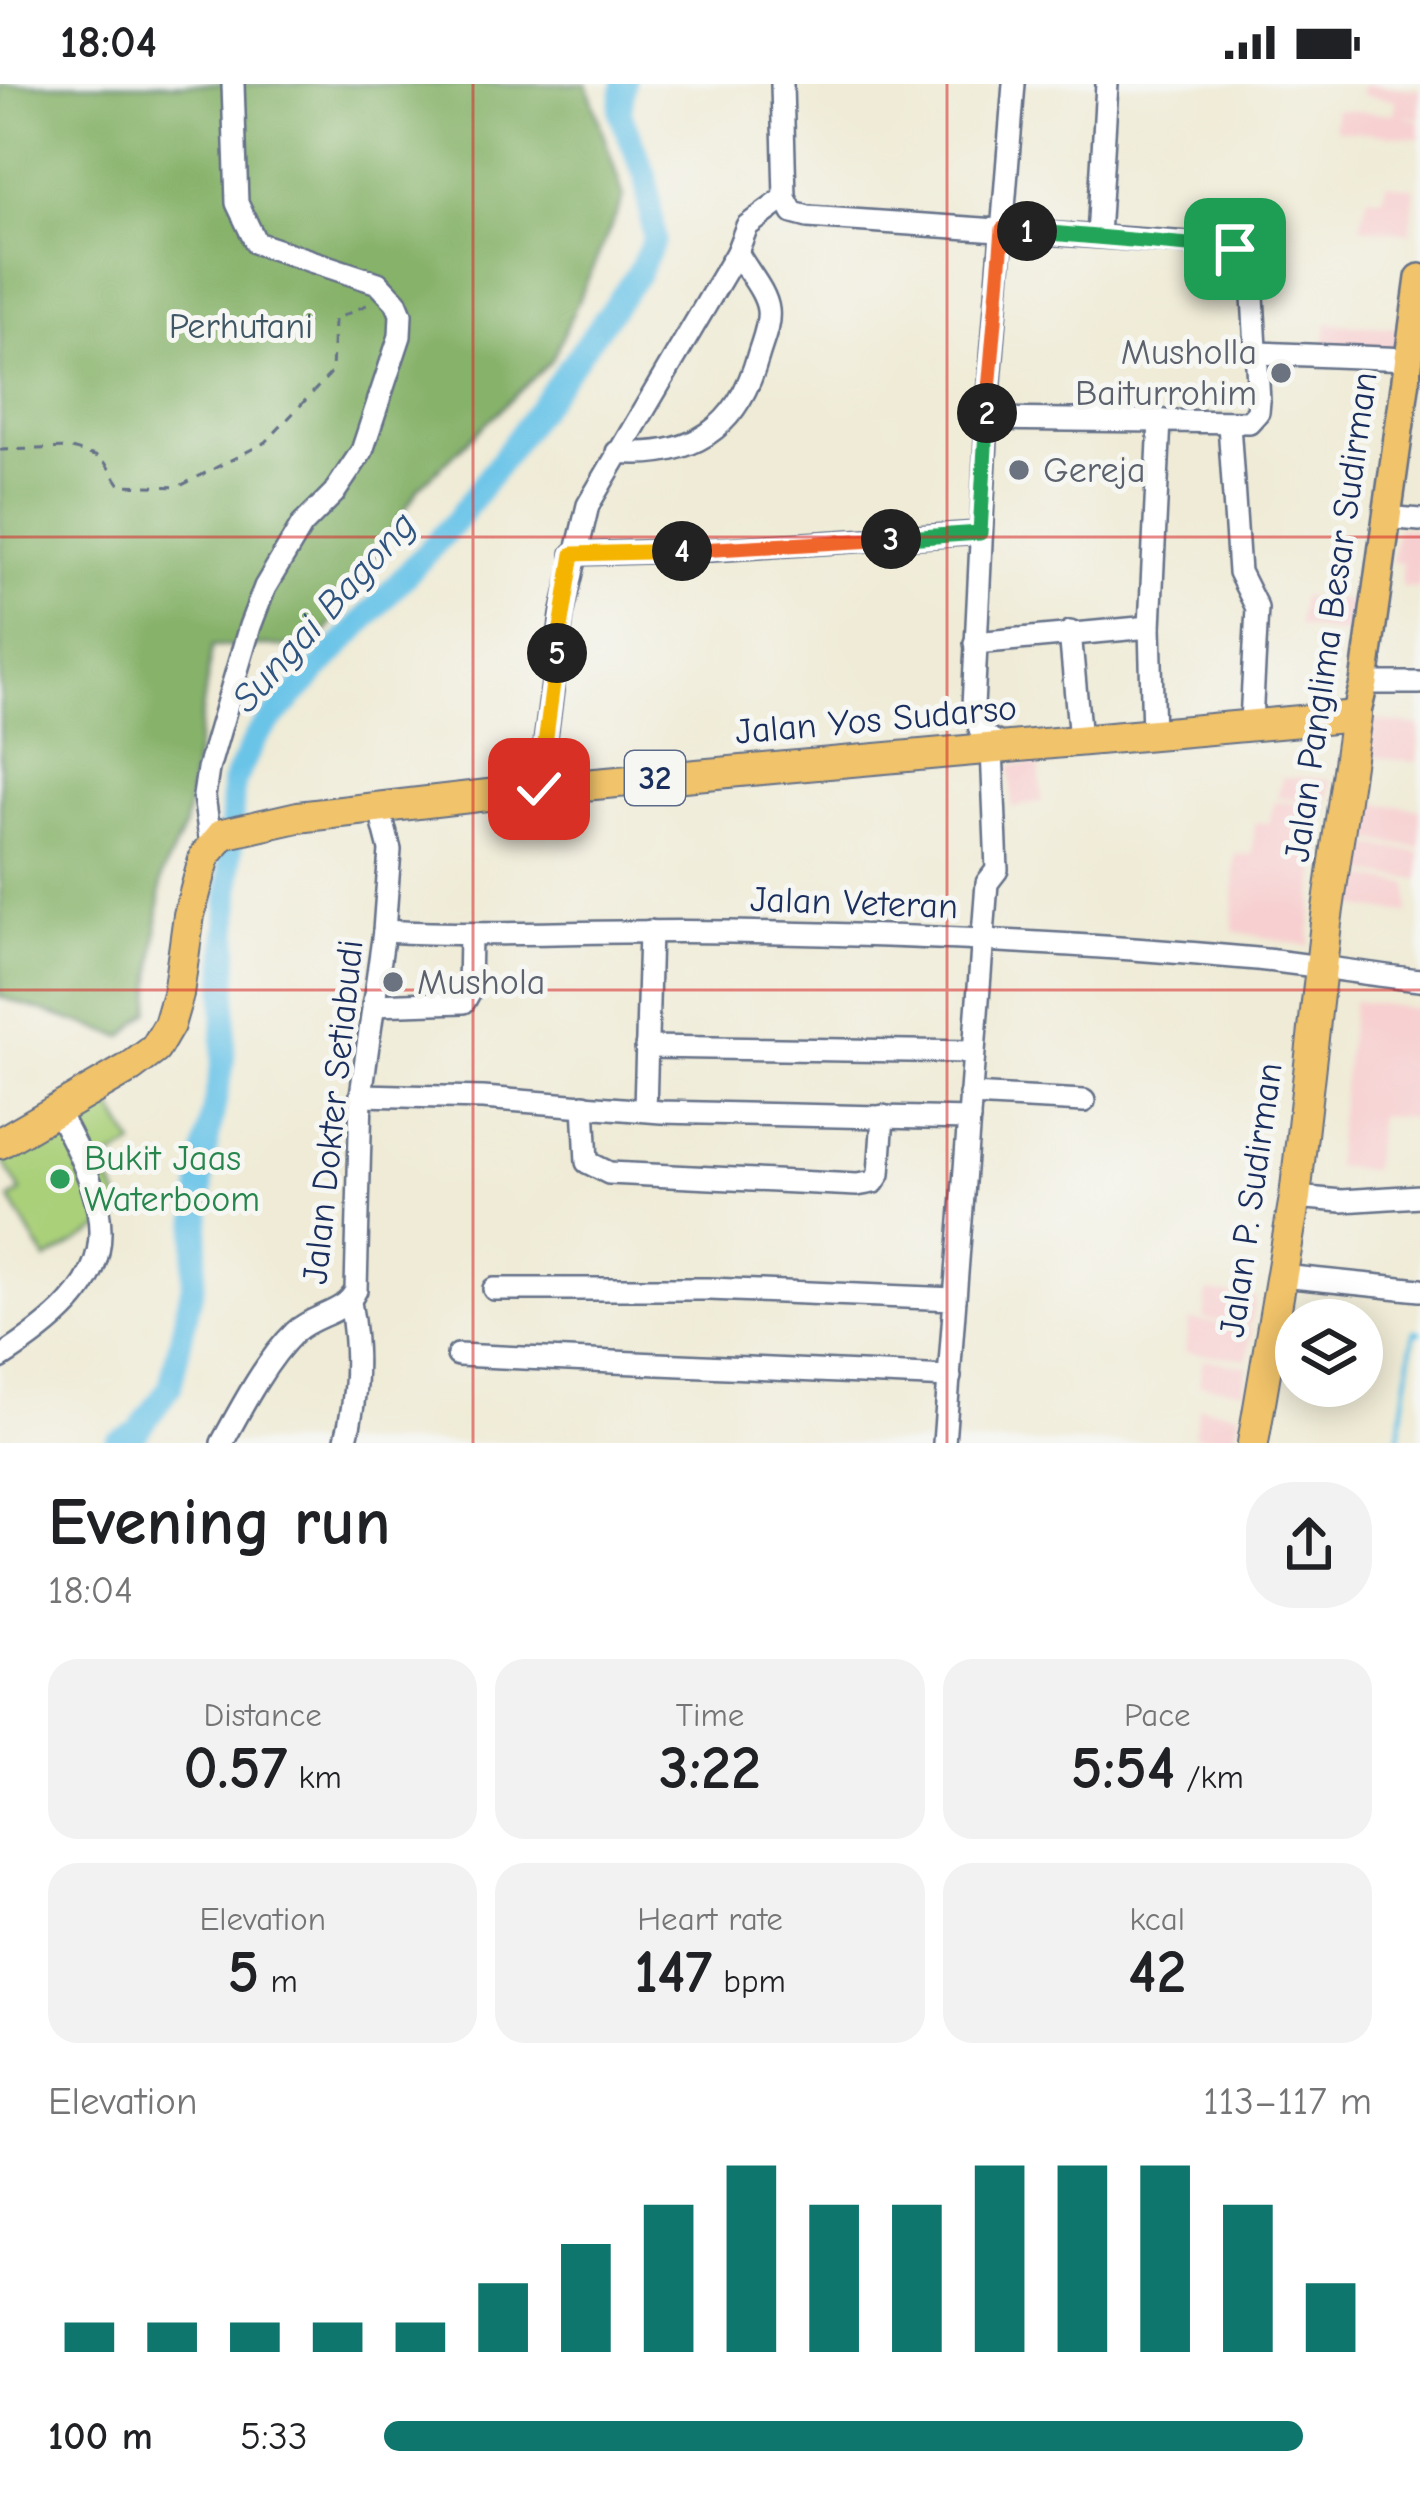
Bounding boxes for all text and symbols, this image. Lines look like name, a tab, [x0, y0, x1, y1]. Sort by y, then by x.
text: 18:04	[60, 16, 157, 68]
pin	[1184, 198, 1286, 300]
pin: 1	[997, 201, 1057, 261]
text: 1	[1021, 212, 1033, 250]
icon: arrive	[1202, 216, 1268, 282]
park label: Perhutani	[169, 306, 313, 347]
place label: Musholla Baiturrohim	[1075, 332, 1257, 414]
marker: Musholla Baiturrohim	[1268, 360, 1294, 386]
street label: Jalan Panglima Besar Sudirman	[1276, 369, 1386, 865]
pin: 2	[957, 383, 1017, 443]
text: 2	[979, 394, 995, 432]
place label: Gereja	[1043, 450, 1146, 491]
marker: Gereja	[1006, 457, 1032, 483]
water label: Sungai Bagong	[223, 503, 425, 721]
pin: 3	[861, 509, 921, 569]
text: 3	[883, 520, 899, 558]
pin: 4	[652, 521, 712, 581]
text: 4	[674, 532, 690, 570]
pin: 5	[527, 623, 587, 683]
text: 5	[548, 634, 566, 672]
street label: Jalan Yos Sudarso	[733, 687, 1019, 753]
pin	[488, 738, 590, 840]
road number: 32	[625, 751, 685, 805]
icon: check	[506, 756, 572, 822]
street label: Jalan Veteran	[749, 879, 959, 927]
street label: Jalan Dokter Setiabudi	[295, 938, 371, 1286]
place label: Mushola	[417, 962, 545, 1003]
marker: Mushola	[380, 969, 406, 995]
street label: Jalan P. Sudirman	[1211, 1060, 1291, 1340]
place label: Bukit Jaas Waterboom	[84, 1138, 260, 1220]
marker: Bukit Jaas Waterboom	[47, 1166, 73, 1192]
map controls	[1275, 1299, 1383, 1407]
button: layers	[1275, 1299, 1383, 1407]
button: share	[1246, 1482, 1372, 1608]
text: Evening run	[48, 1485, 390, 1561]
text: 18:04	[48, 1568, 133, 1613]
text: Distance	[204, 1696, 322, 1734]
text: Time	[676, 1696, 744, 1734]
text: Pace	[1124, 1696, 1191, 1734]
text: 0.57	[183, 1734, 288, 1803]
text: 3:22	[659, 1734, 761, 1803]
text: 5:54	[1071, 1734, 1175, 1803]
text: km	[288, 1758, 342, 1796]
text: /km	[1175, 1758, 1244, 1796]
text: Elevation	[199, 1900, 326, 1938]
text: Heart rate	[637, 1900, 783, 1938]
text: kcal	[1130, 1900, 1185, 1938]
text: 5	[228, 1938, 259, 2007]
text: 147	[634, 1938, 712, 2007]
text: 42	[1128, 1938, 1186, 2007]
text: m	[259, 1962, 298, 2000]
text: bpm	[712, 1962, 786, 2000]
text: Elevation	[48, 2079, 197, 2124]
text: 113–117 m	[1203, 2079, 1372, 2124]
text: 100 m	[48, 2414, 153, 2459]
text: 5:33	[240, 2414, 308, 2459]

